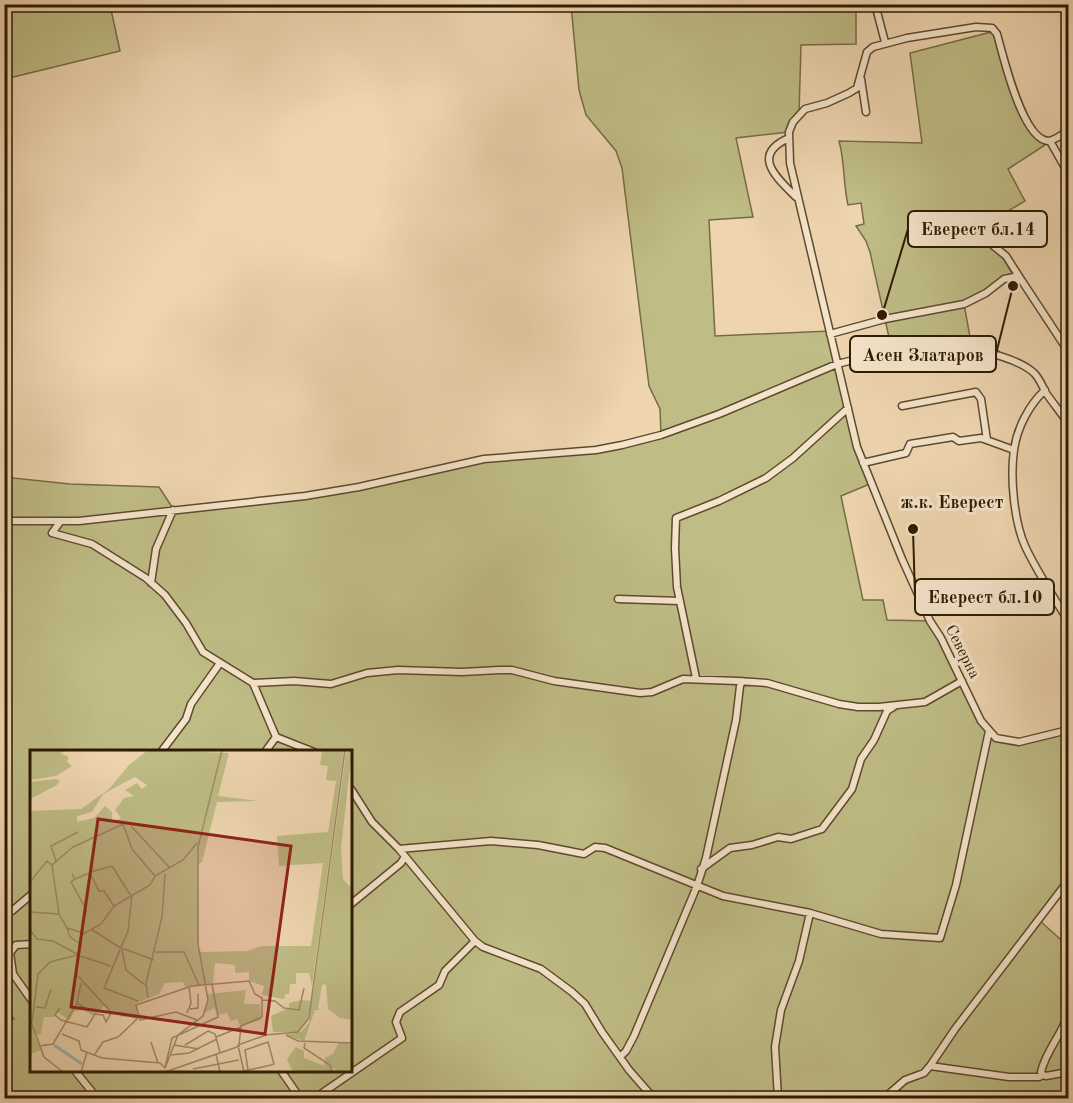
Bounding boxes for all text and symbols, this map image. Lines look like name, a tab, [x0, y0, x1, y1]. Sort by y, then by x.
callout: Еверест бл.14	[908, 211, 1047, 247]
text: Еверест бл.14	[921, 221, 1035, 239]
callout: Асен Златаров	[850, 336, 996, 372]
text: Асен Златаров	[862, 347, 984, 365]
district label: ж.к. Еверест	[901, 494, 1004, 512]
callout: Еверест бл.10	[915, 579, 1054, 615]
text: Еверест бл.10	[928, 589, 1042, 607]
street label: Северна	[942, 622, 982, 682]
inset map	[30, 750, 352, 1073]

